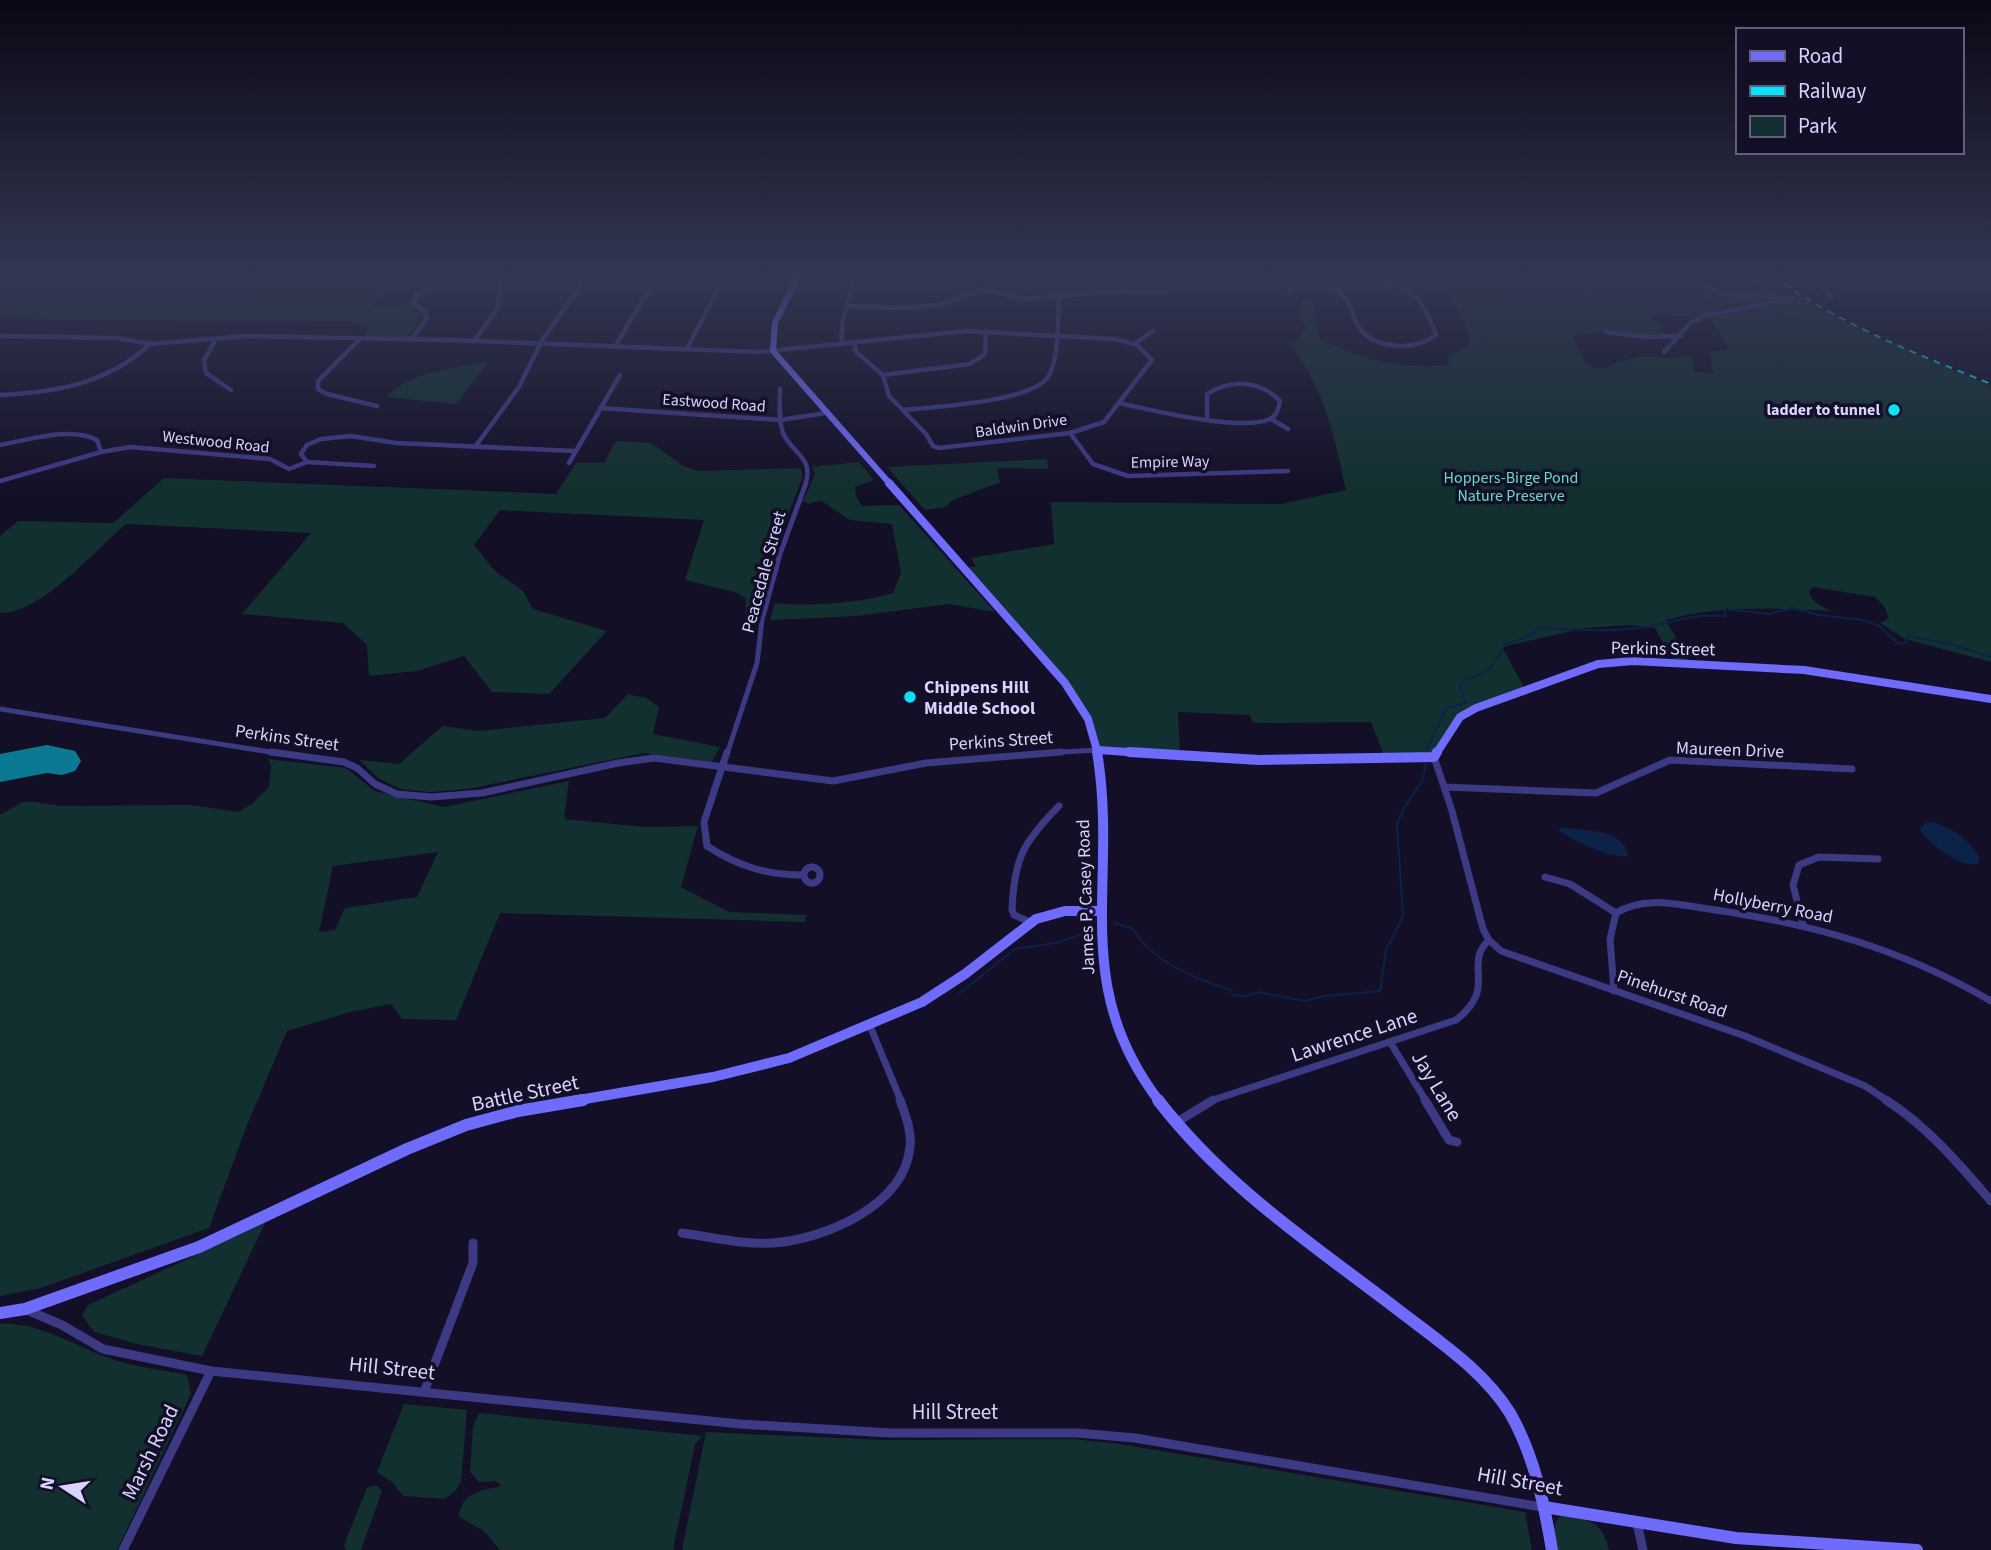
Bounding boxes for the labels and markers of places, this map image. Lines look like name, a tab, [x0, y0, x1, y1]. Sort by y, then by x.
place label: ladder to tunnel	[1766, 399, 1880, 421]
marker: ladder to tunnel	[1886, 402, 1902, 418]
place label: Chippens Hill Middle School	[924, 675, 1035, 721]
marker: Chippens Hill Middle School	[902, 689, 918, 705]

